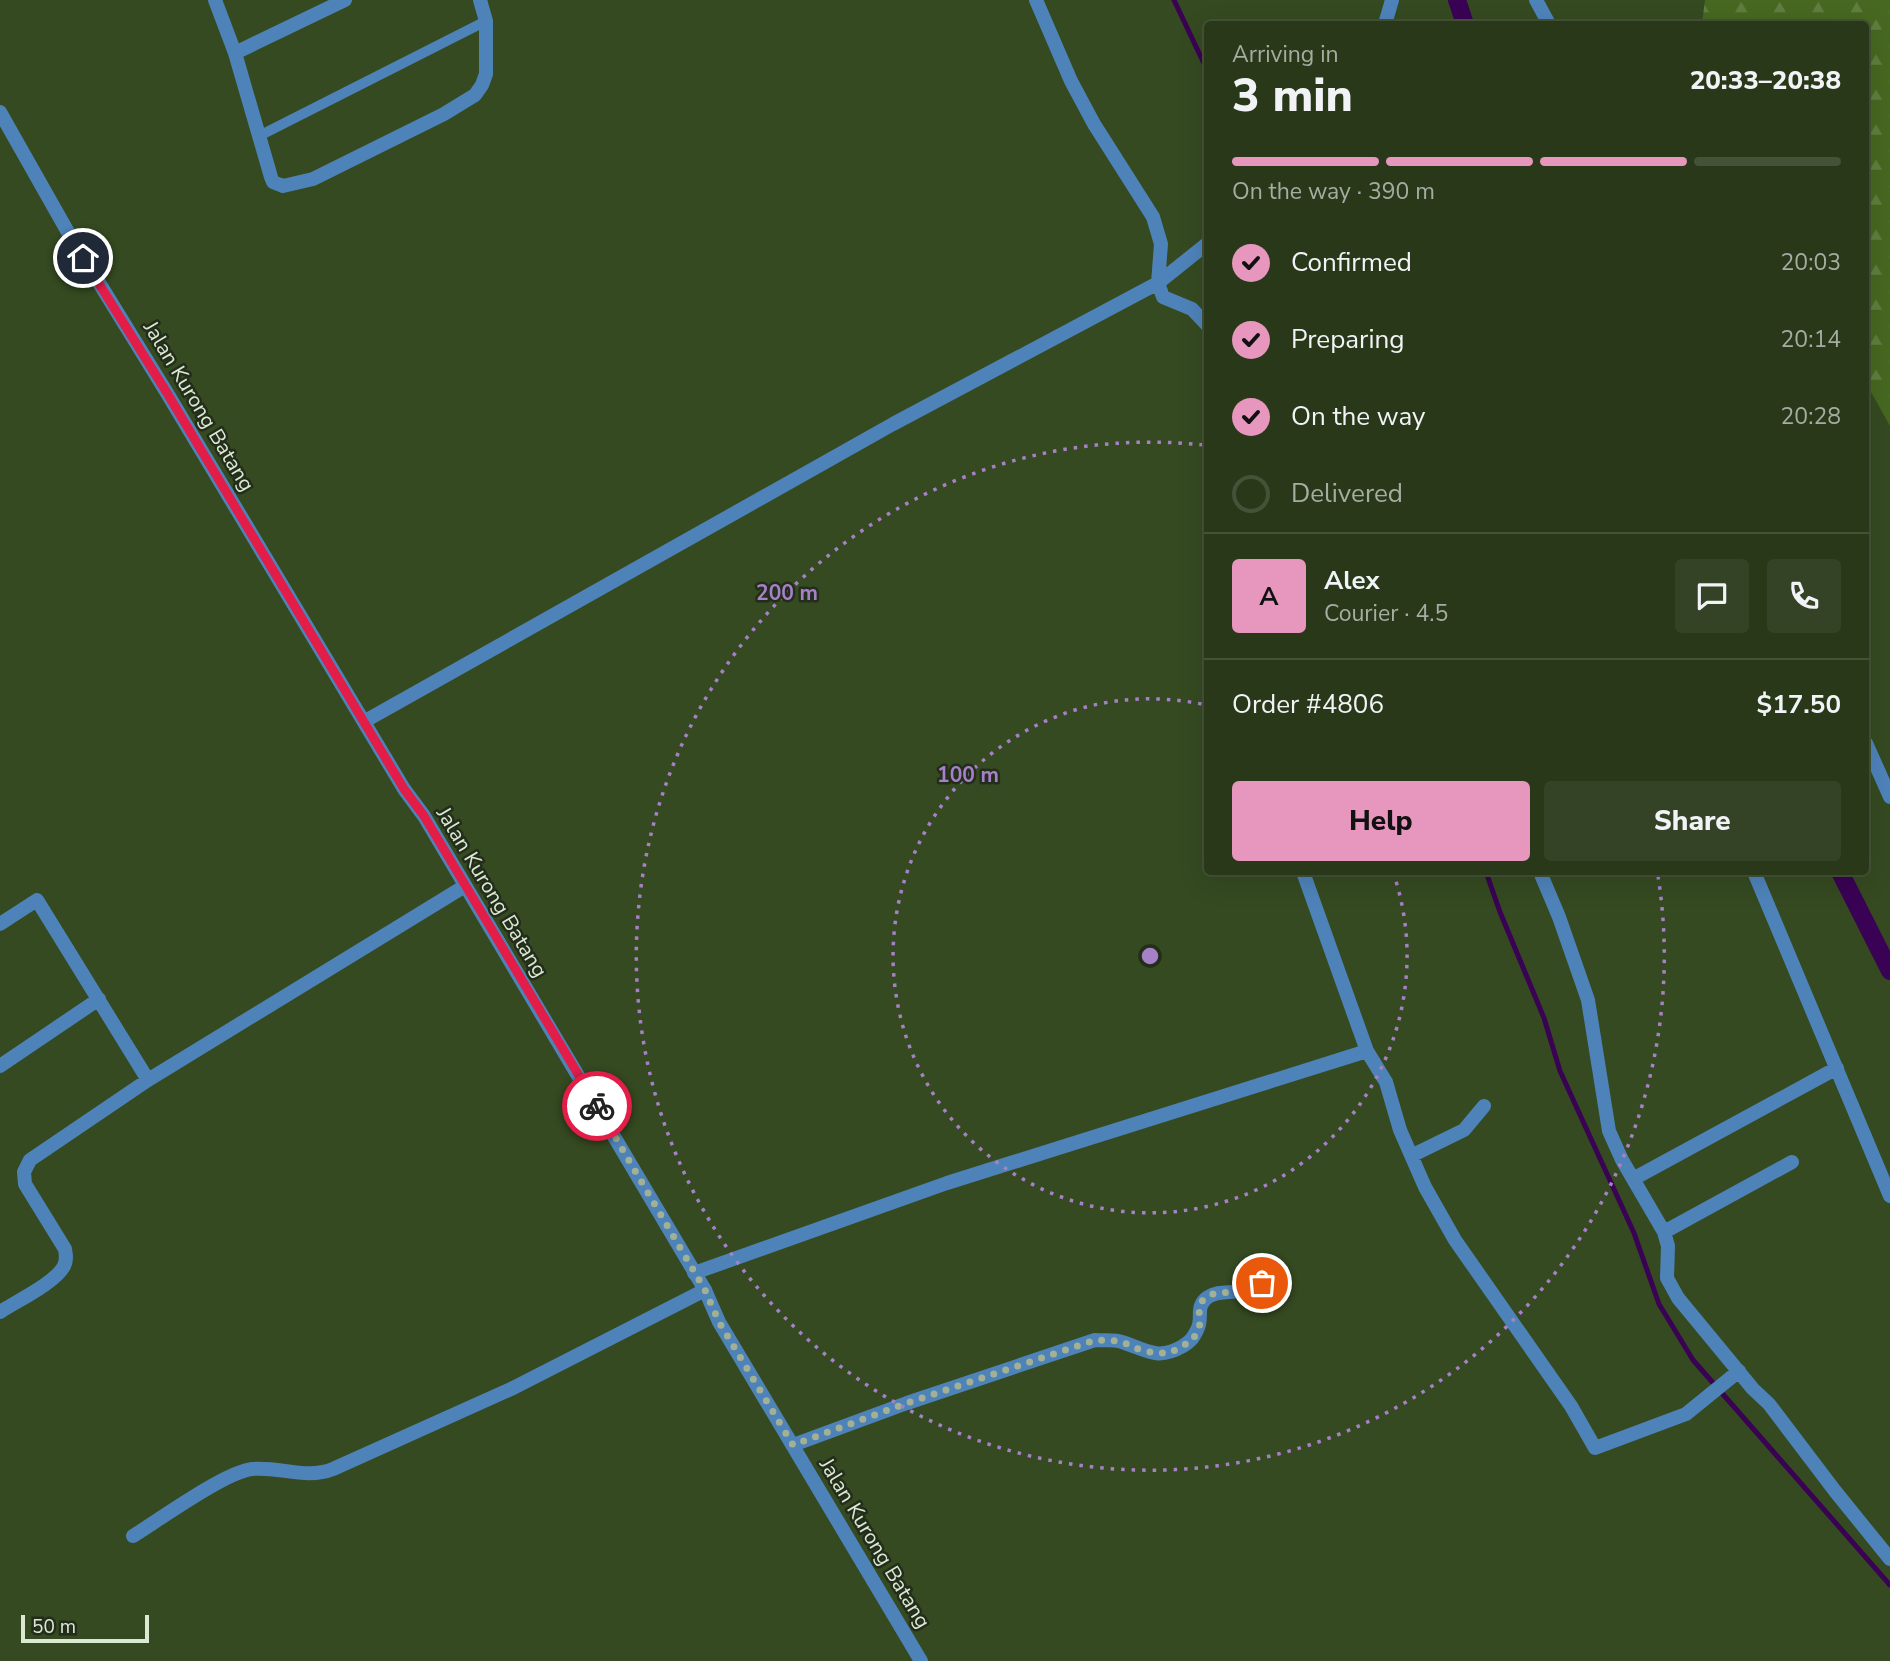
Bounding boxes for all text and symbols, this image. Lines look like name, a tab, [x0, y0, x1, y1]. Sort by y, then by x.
text: Arriving in	[1232, 39, 1339, 70]
text: 20:33–20:38	[1690, 63, 1841, 98]
text: 3 min	[1232, 64, 1353, 127]
text: On the way · 390 m	[1232, 176, 1435, 207]
pin	[53, 228, 113, 288]
icon: home	[64, 239, 102, 277]
icon: check	[1232, 244, 1270, 282]
text: Confirmed	[1291, 245, 1412, 280]
text: 20:03	[1781, 247, 1841, 278]
street label: Jalan Kurong Batang	[137, 315, 261, 496]
icon: check	[1232, 321, 1270, 359]
text: Preparing	[1291, 322, 1404, 357]
text: 20:14	[1781, 324, 1841, 355]
icon: check	[1232, 398, 1270, 436]
text: On the way	[1291, 399, 1425, 434]
text: 20:28	[1781, 401, 1841, 432]
text: Delivered	[1291, 476, 1403, 511]
button: chat	[1675, 559, 1749, 633]
button: phone	[1767, 559, 1841, 633]
text: Alex	[1324, 563, 1380, 598]
text: 200 m	[756, 579, 818, 607]
text: A	[1259, 579, 1279, 614]
text: Courier · 4.5	[1324, 598, 1448, 629]
text: Order #4806	[1232, 687, 1384, 722]
text: $17.50	[1757, 687, 1841, 722]
text: 100 m	[937, 761, 999, 789]
button: Help	[1232, 781, 1530, 861]
button: Share	[1544, 781, 1841, 861]
street label: Jalan Kurong Batang	[430, 801, 554, 982]
centre of rings	[1138, 944, 1162, 968]
courier	[562, 1071, 632, 1141]
icon: bike	[578, 1087, 616, 1125]
pin	[1232, 1253, 1292, 1313]
icon: bag	[1243, 1264, 1281, 1302]
street label: Jalan Kurong Batang	[813, 1452, 937, 1633]
scale bar	[21, 1612, 149, 1644]
text: 50 m	[32, 1614, 76, 1640]

